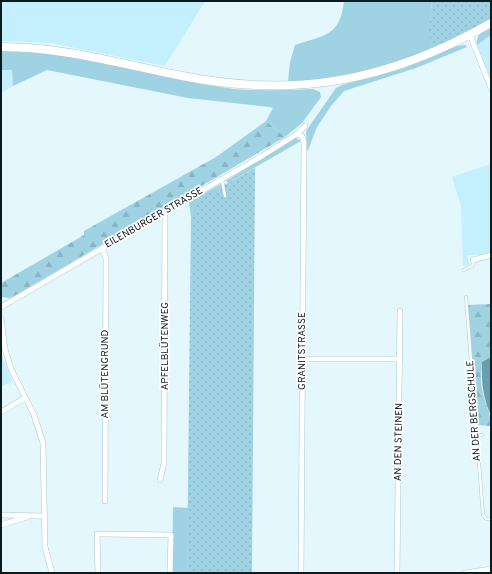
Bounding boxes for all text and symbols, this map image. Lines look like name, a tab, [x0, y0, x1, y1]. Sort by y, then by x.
street label: EILENBURGER STRASSE	[102, 184, 206, 252]
street label: APFELBLÜTENWEG	[159, 302, 172, 390]
street label: GRANITSTRASSE	[296, 312, 309, 390]
street label: AM BLÜTENGRUND	[99, 329, 112, 418]
street label: AN DER BERGSCHULE	[464, 360, 484, 462]
street label: AN DEN STEINEN	[392, 403, 406, 481]

